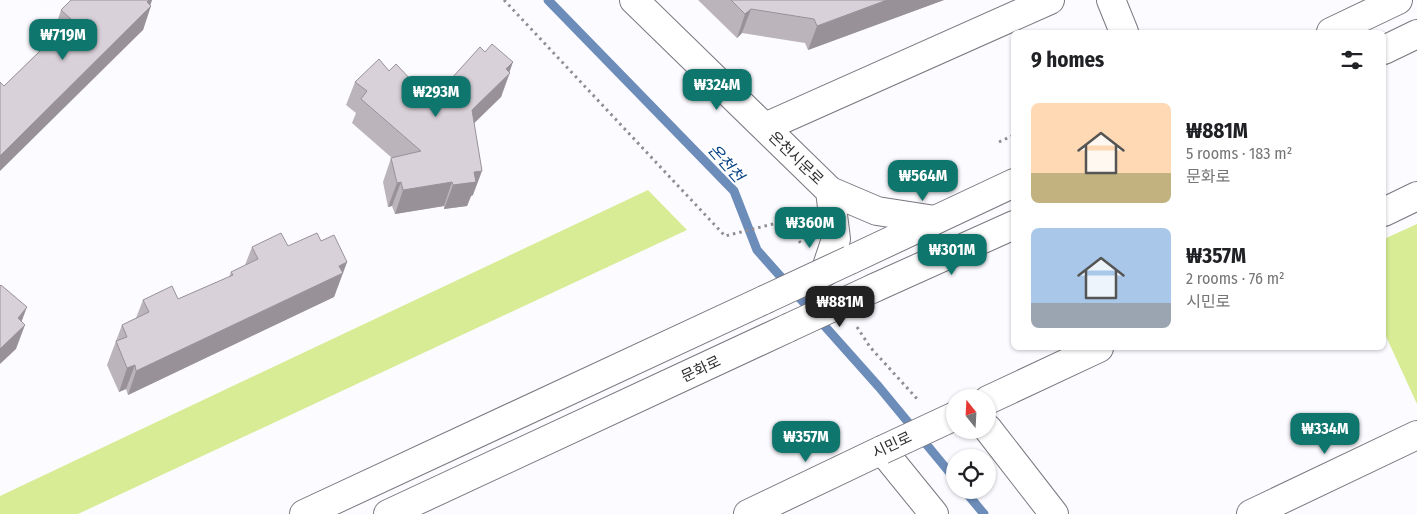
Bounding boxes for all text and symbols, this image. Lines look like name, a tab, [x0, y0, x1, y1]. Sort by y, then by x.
pin: ₩719M	[28, 18, 98, 61]
text: ₩719M	[40, 25, 86, 44]
icon: filters	[1338, 46, 1366, 74]
text: 9 homes	[1031, 47, 1104, 73]
pin: ₩324M	[682, 68, 752, 111]
text: ₩324M	[694, 75, 740, 94]
pin: ₩293M	[401, 76, 471, 118]
text: ₩293M	[413, 82, 459, 101]
text: ₩881M	[1186, 118, 1248, 144]
icon: home	[1071, 123, 1131, 183]
street label: 온천시문로	[765, 128, 827, 188]
water label: 온천천	[704, 140, 749, 187]
text: 5 rooms · 183 m²	[1186, 144, 1292, 163]
pin: ₩564M	[888, 160, 958, 202]
text: ₩564M	[899, 166, 947, 185]
text: 문화로	[1186, 167, 1230, 186]
pin: ₩360M	[775, 206, 845, 249]
text: ₩360M	[786, 213, 834, 232]
pin: ₩301M	[917, 234, 987, 276]
text: ₩301M	[929, 240, 975, 259]
text: ₩357M	[1186, 243, 1246, 269]
icon: home	[1071, 248, 1131, 308]
text: 2 rooms · 76 m²	[1186, 269, 1285, 288]
pin: ₩881M	[805, 286, 875, 328]
text: ₩881M	[816, 292, 864, 311]
text: 시민로	[1186, 292, 1230, 311]
street label: 문화로	[678, 352, 724, 386]
north arrow	[946, 389, 996, 439]
map controls	[946, 389, 996, 499]
pin: ₩334M	[1290, 412, 1360, 455]
text: ₩334M	[1301, 419, 1349, 438]
pin: ₩357M	[771, 420, 841, 463]
text: ₩357M	[783, 427, 829, 446]
street label: 시민로	[869, 428, 915, 462]
button: locate	[946, 449, 996, 499]

